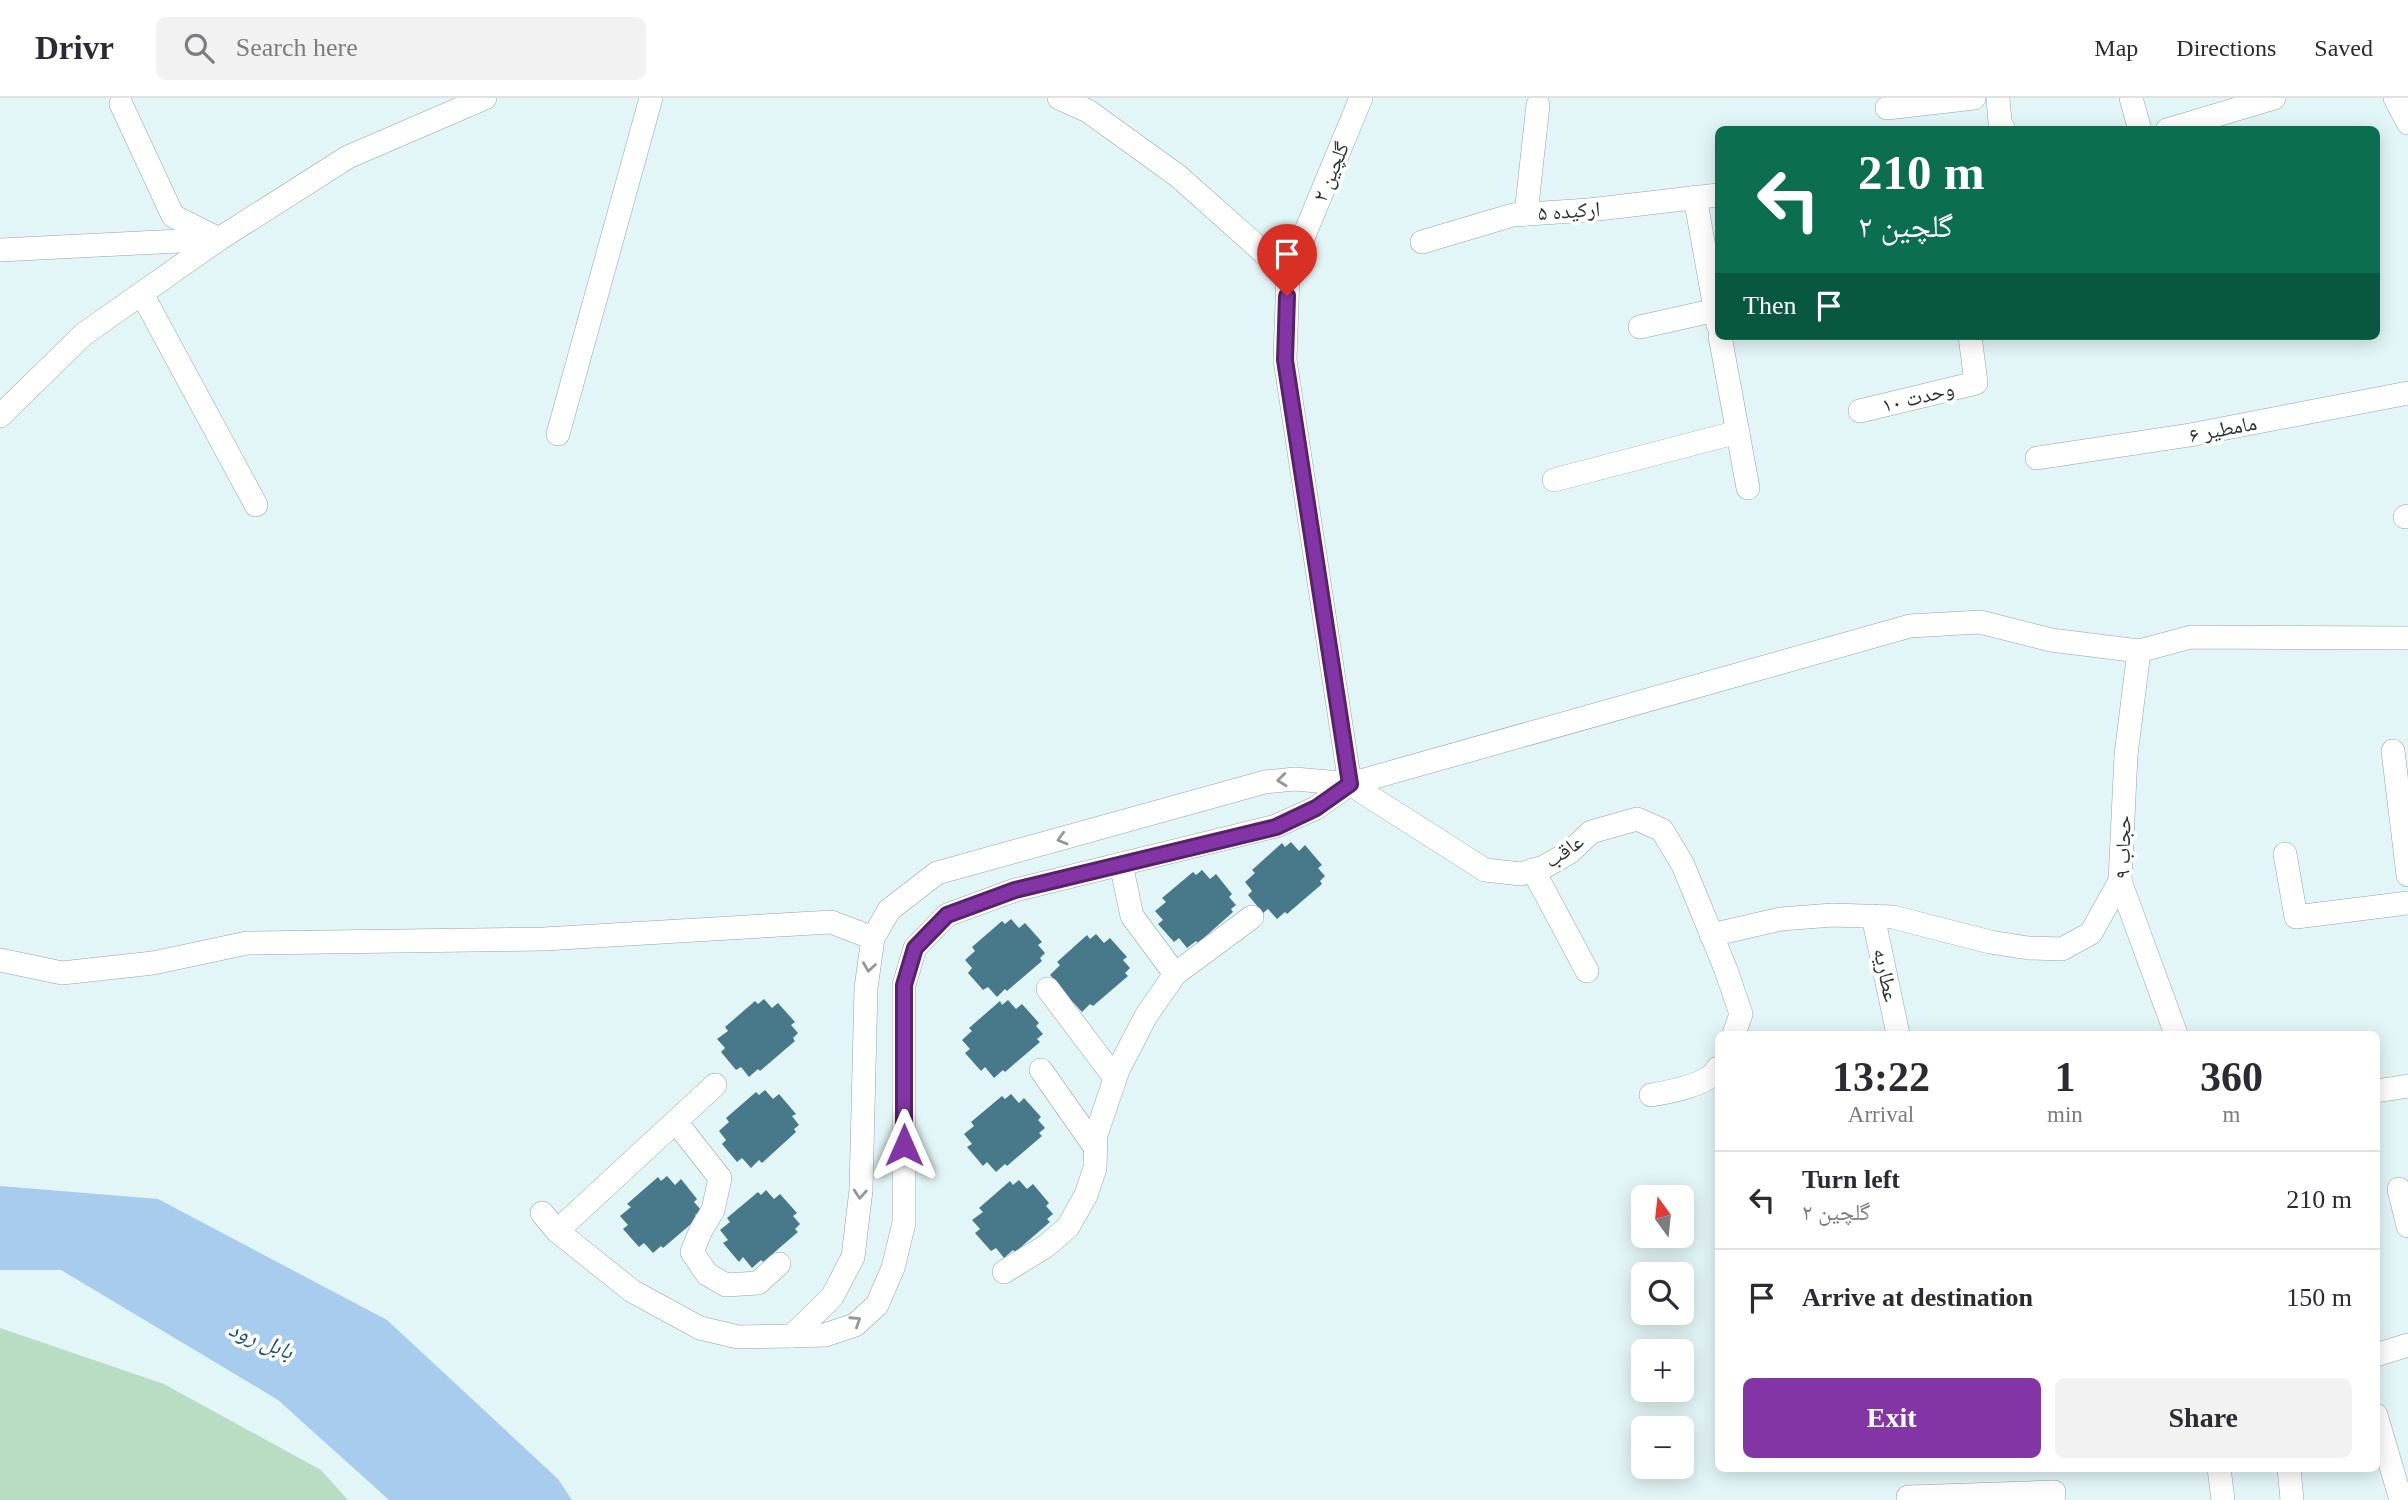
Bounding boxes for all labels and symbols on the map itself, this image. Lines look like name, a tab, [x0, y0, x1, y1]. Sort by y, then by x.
street label: گلچین ۲	[1308, 138, 1355, 206]
street label: ارکیده ۵	[1537, 197, 1601, 225]
pin	[1257, 224, 1317, 296]
street label: وحدت ۱۰	[1879, 376, 1957, 418]
street label: مامطیر ۶	[2187, 411, 2259, 447]
one-way arrow	[1276, 773, 1288, 788]
street label: حجاب ۹	[2110, 815, 2136, 879]
street label: عاقب	[1540, 829, 1588, 873]
one-way arrow	[1057, 830, 1069, 845]
street label: عطاریه	[1869, 946, 1903, 1004]
one-way arrow	[862, 961, 877, 973]
position arrow	[867, 1108, 941, 1182]
north arrow	[1631, 1185, 1694, 1248]
one-way arrow	[853, 1189, 868, 1200]
water label: بابل رود	[225, 1316, 297, 1366]
one-way arrow	[848, 1317, 861, 1330]

